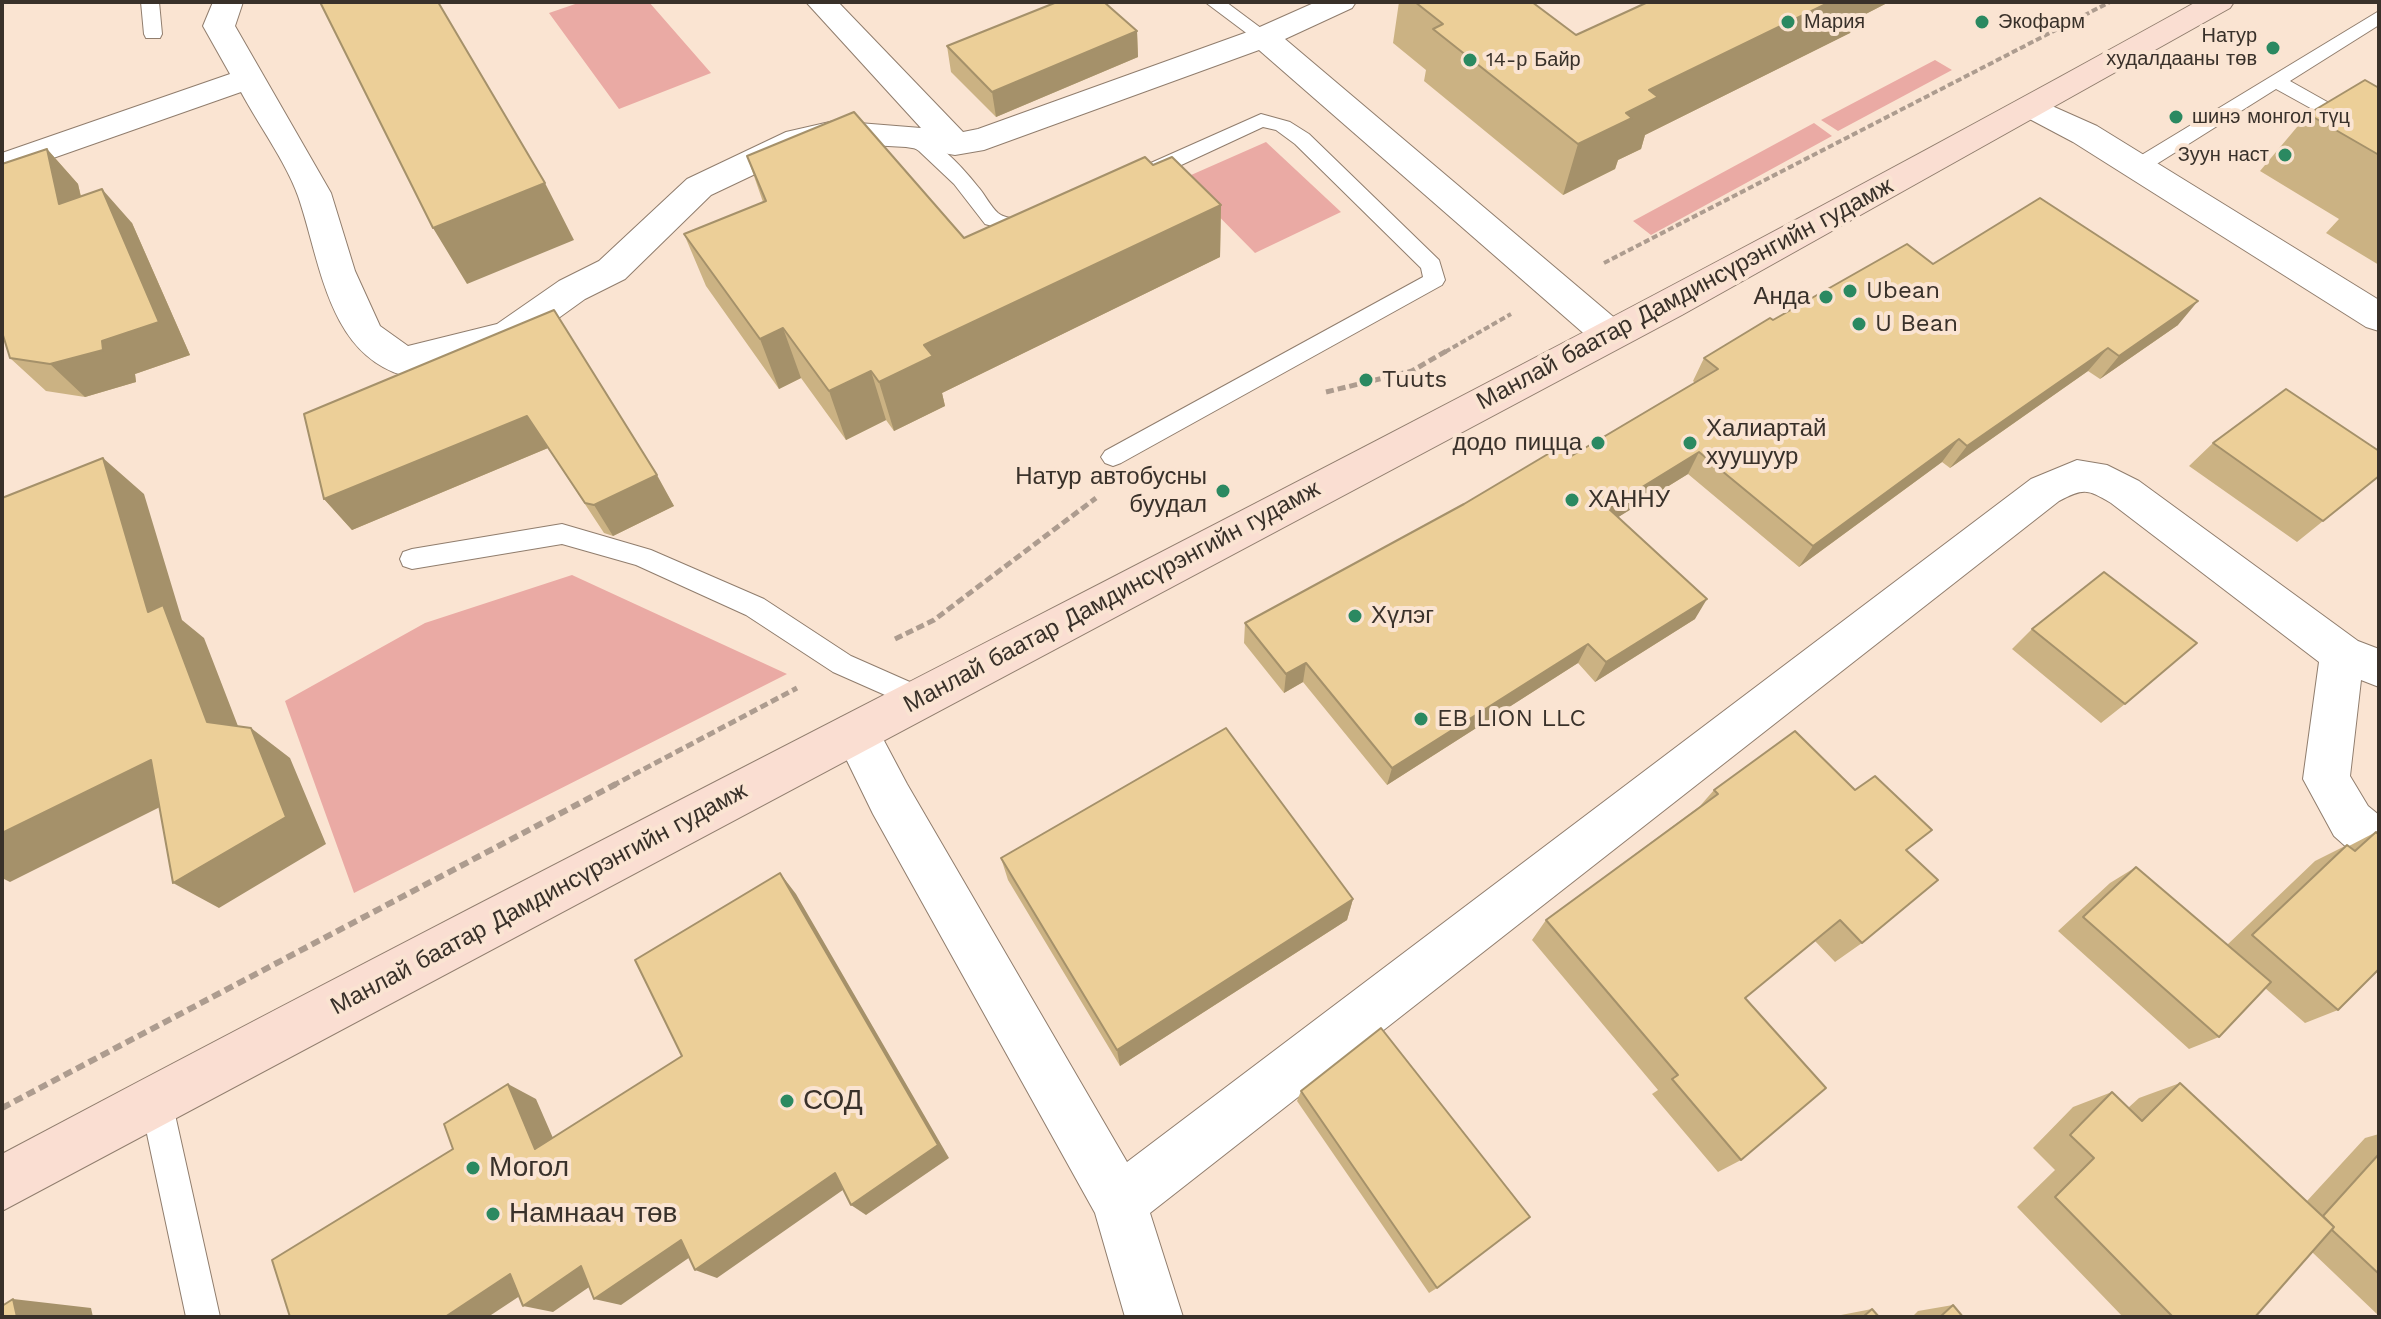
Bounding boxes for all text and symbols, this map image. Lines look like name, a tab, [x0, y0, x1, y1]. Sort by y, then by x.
place label: Мария	[1804, 10, 1865, 34]
place label: Экофарм	[1998, 10, 2085, 34]
marker: Мария	[1779, 13, 1797, 31]
marker: Экофарм	[1973, 13, 1991, 31]
place label: Натур худалдааны төв	[2106, 24, 2257, 71]
marker: Натур худалдааны төв	[2264, 39, 2282, 57]
place label: 14-р Байр	[1486, 48, 1581, 72]
marker: 14-р Байр	[1461, 51, 1479, 69]
place label: шинэ монгол түц	[2192, 105, 2350, 129]
marker: шинэ монгол түц	[2167, 108, 2185, 126]
place label: Зуун наст	[2178, 143, 2269, 167]
marker: Зуун наст	[2276, 146, 2294, 164]
street label: Манлай баатар Дамдинсүрэнгийн гудамж	[1472, 172, 1898, 416]
place label: Ubean	[1866, 277, 1940, 305]
marker: Ubean	[1841, 282, 1859, 300]
place label: Анда	[1753, 283, 1810, 311]
marker: Анда	[1817, 288, 1835, 306]
place label: U Bean	[1875, 310, 1958, 338]
marker: U Bean	[1850, 315, 1868, 333]
place label: Tuuts	[1382, 366, 1447, 394]
marker: Tuuts	[1357, 371, 1375, 389]
place label: Халиартай хуушуур	[1706, 415, 1826, 471]
place label: додо пицца	[1452, 429, 1582, 457]
marker: додо пицца	[1589, 434, 1607, 452]
marker: Халиартай хуушуур	[1681, 434, 1699, 452]
place label: Натур автобусны буудал	[1015, 463, 1207, 519]
street label: Манлай баатар Дамдинсүрэнгийн гудамж	[899, 475, 1325, 719]
marker: Натур автобусны буудал	[1214, 482, 1232, 500]
place label: ХАННУ	[1588, 486, 1670, 514]
marker: ХАННУ	[1563, 491, 1581, 509]
place label: Хүлэг	[1371, 602, 1434, 630]
marker: Хүлэг	[1346, 607, 1364, 625]
place label: EB LION LLC	[1437, 705, 1586, 733]
marker: EB LION LLC	[1412, 710, 1430, 728]
street label: Манлай баатар Дамдинсүрэнгийн гудамж	[326, 777, 752, 1021]
place label: СОД	[803, 1084, 863, 1118]
marker: СОД	[778, 1092, 796, 1110]
place label: Могол	[489, 1151, 569, 1185]
marker: Могол	[464, 1159, 482, 1177]
place label: Намнаач төв	[509, 1197, 677, 1231]
marker: Намнаач төв	[484, 1205, 502, 1223]

